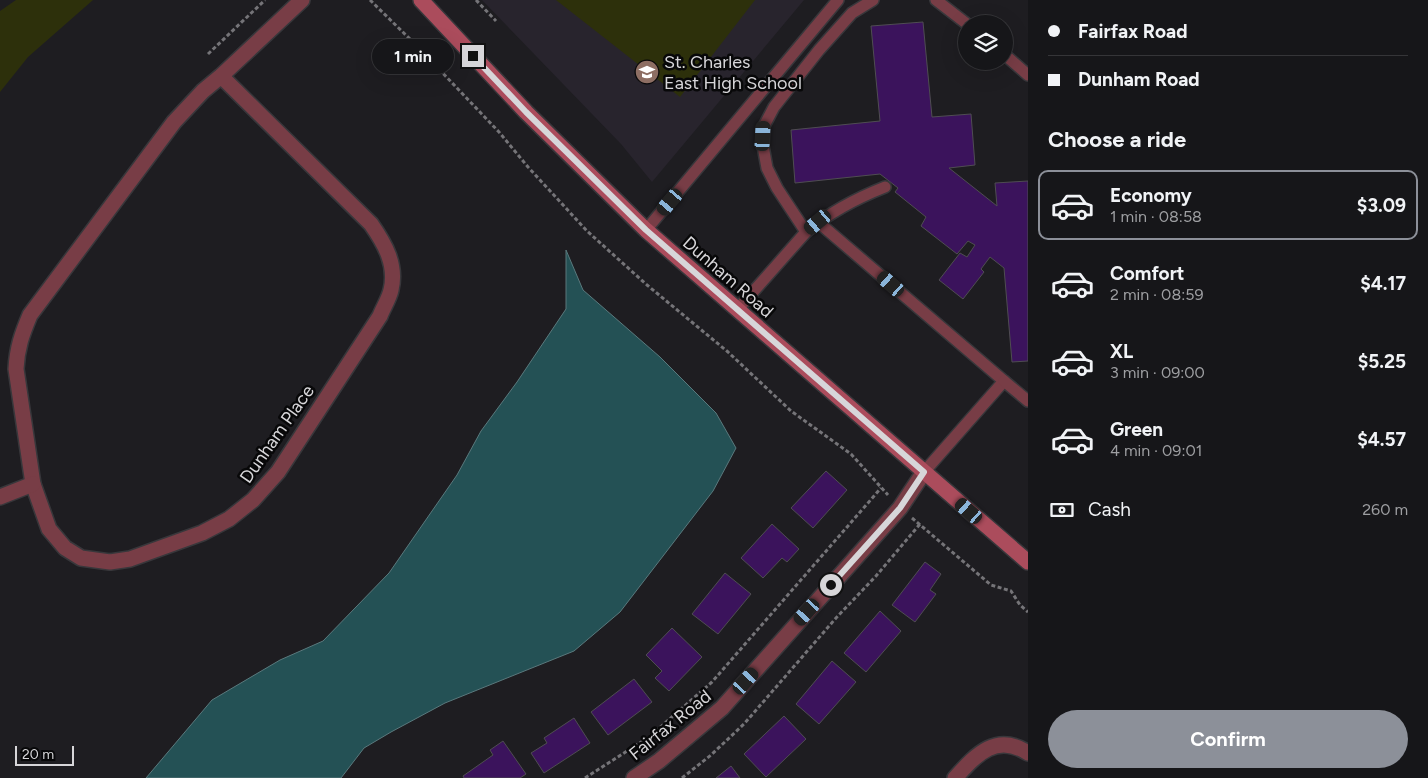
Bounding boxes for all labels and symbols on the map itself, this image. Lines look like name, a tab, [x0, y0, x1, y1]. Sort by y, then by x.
callout: 1 min	[373, 38, 456, 74]
route end	[462, 45, 484, 67]
place label: St. Charles East High School	[664, 51, 802, 94]
school or university icon: St. Charles East High School	[634, 59, 660, 85]
car	[754, 121, 771, 151]
car	[654, 186, 685, 218]
car	[801, 207, 834, 237]
street label: Dunham Road	[678, 232, 778, 322]
car	[874, 268, 907, 300]
street label: Dunham Place	[235, 381, 319, 487]
car	[952, 495, 985, 527]
route start	[820, 574, 842, 596]
car	[791, 596, 822, 628]
car	[730, 665, 761, 697]
street label: Fairfax Road	[624, 685, 716, 765]
scale bar	[15, 743, 74, 766]

